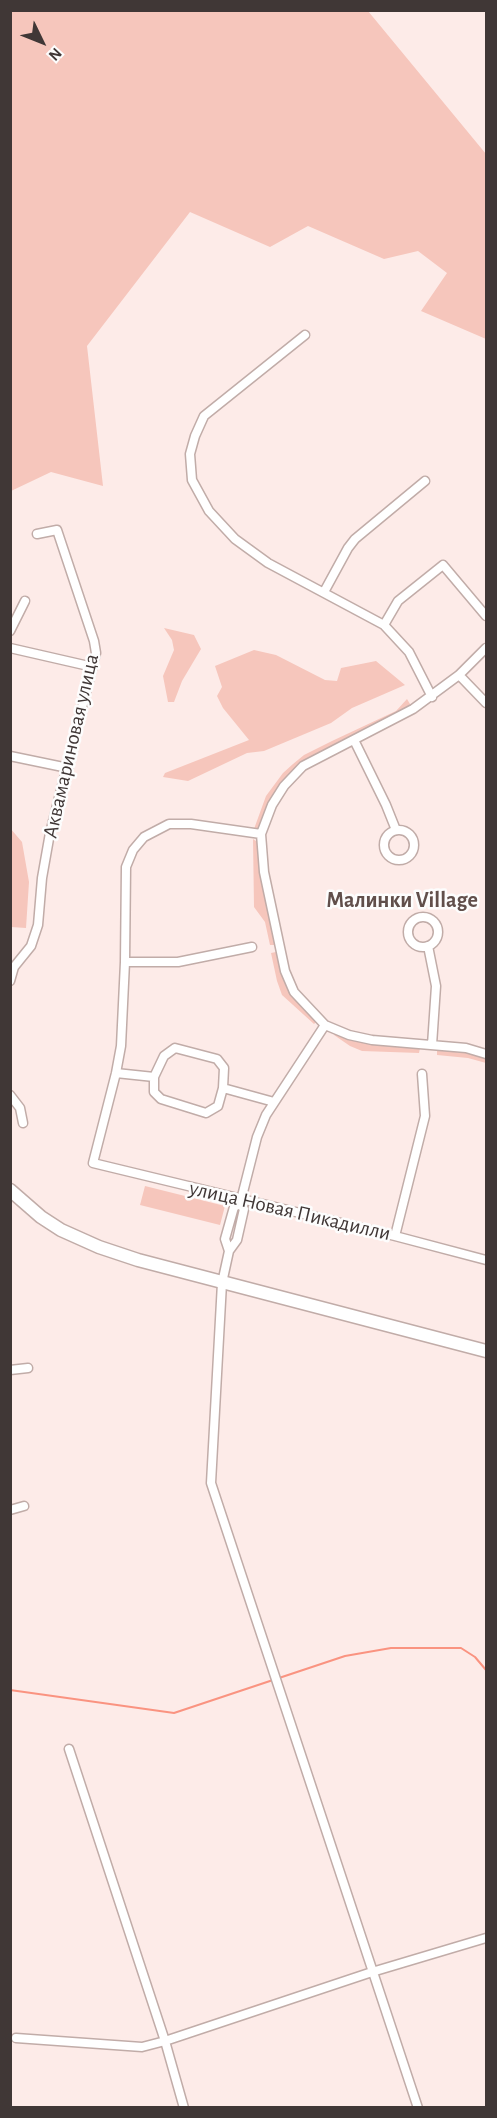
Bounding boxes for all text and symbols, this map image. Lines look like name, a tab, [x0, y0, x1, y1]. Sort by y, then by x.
north arrow	[12, 12, 72, 72]
text: N	[46, 45, 65, 64]
street label: Аквамариновая улица	[38, 651, 104, 841]
district label: Малинки Village	[326, 887, 478, 913]
street label: улица Новая Пикадилли	[187, 1176, 393, 1246]

